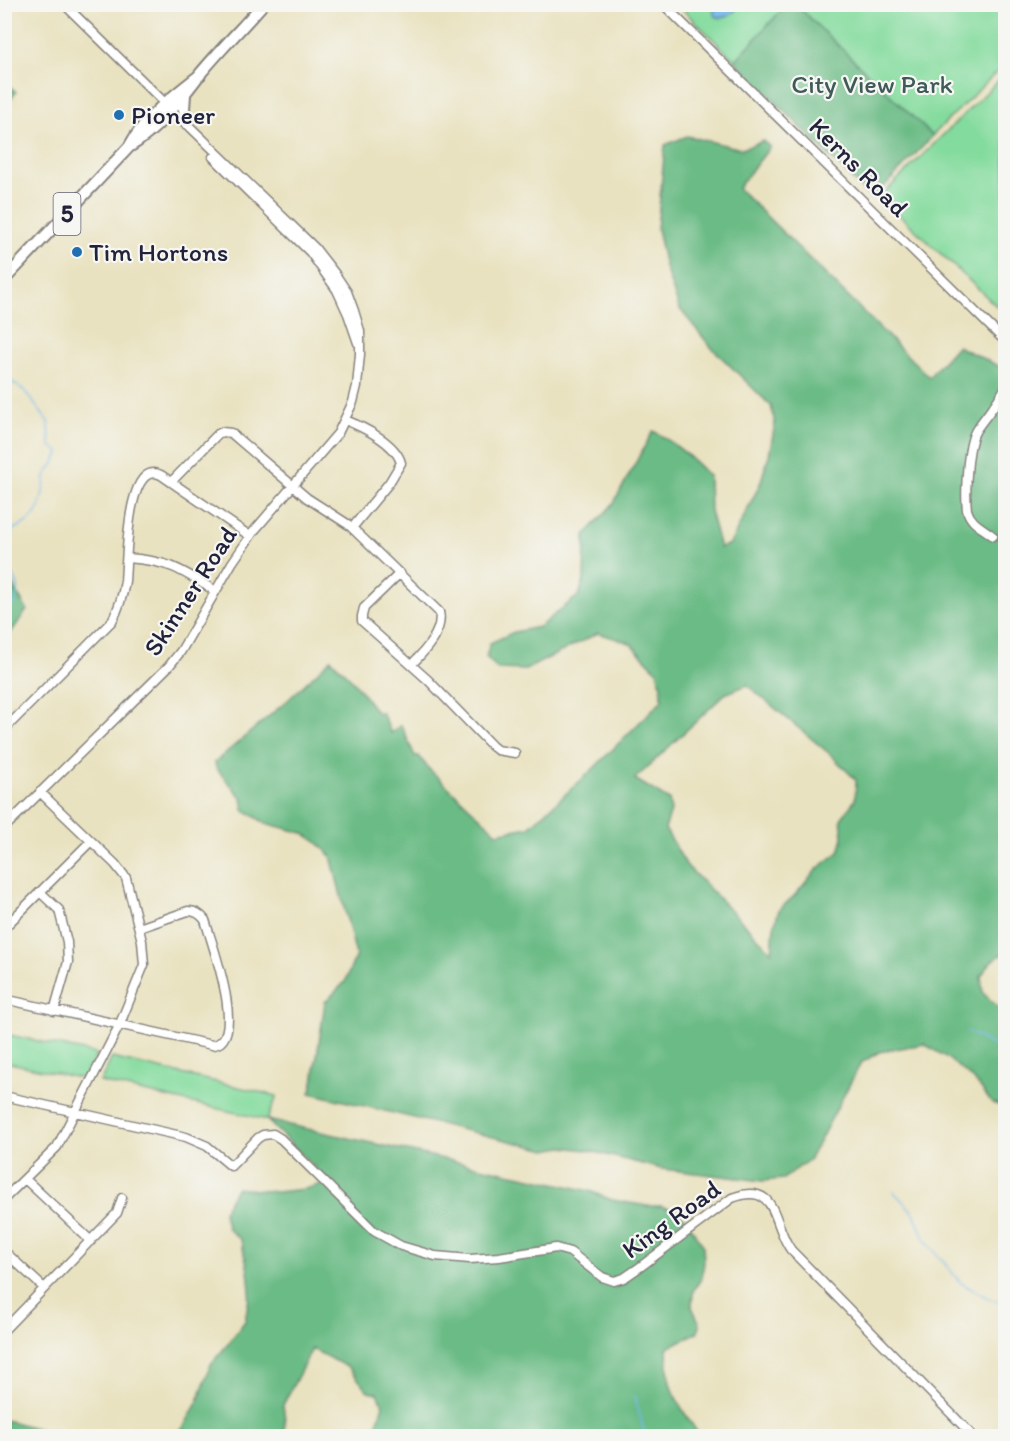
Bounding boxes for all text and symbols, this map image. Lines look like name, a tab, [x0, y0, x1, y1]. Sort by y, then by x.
park label: City View Park	[791, 68, 953, 100]
place label: Pioneer	[131, 99, 215, 131]
marker: Pioneer	[112, 108, 126, 122]
street label: Kerns Road	[803, 111, 916, 224]
road number: 5	[54, 193, 80, 235]
place label: Tim Hortons	[89, 236, 228, 268]
marker: Tim Hortons	[70, 245, 84, 259]
street label: Skinner Road	[136, 520, 244, 662]
street label: King Road	[615, 1173, 727, 1265]

